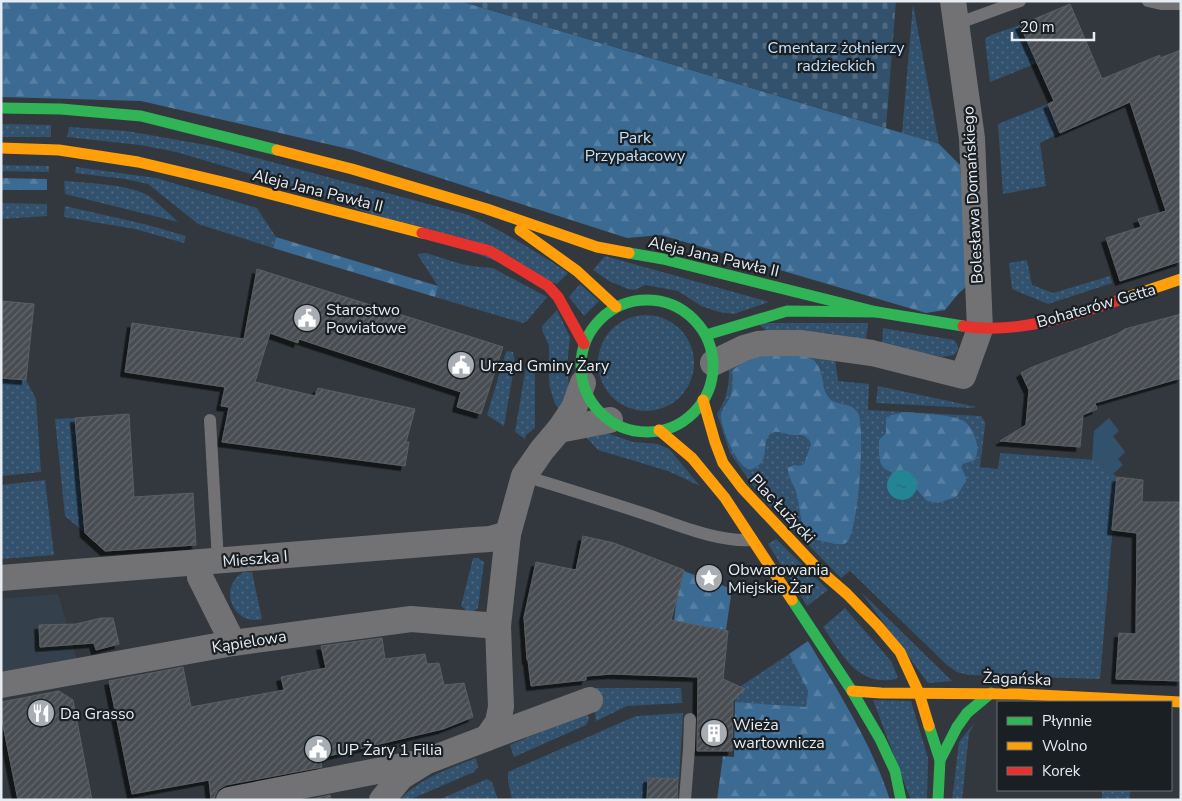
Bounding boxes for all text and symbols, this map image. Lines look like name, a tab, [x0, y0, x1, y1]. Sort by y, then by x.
scale bar	[1012, 10, 1094, 42]
text: 20 m	[1020, 17, 1055, 37]
park label: Cmentarz żołnierzy radzieckich	[768, 37, 905, 77]
street label: Bolesława Domańskiego	[957, 105, 989, 284]
park label: Park Przypałacowy	[585, 127, 686, 167]
street label: Aleja Jana Pawła II	[250, 164, 385, 218]
street label: Aleja Jana Pawła II	[646, 231, 781, 283]
street label: Bohaterów Getta	[1034, 278, 1158, 333]
place label: Starostwo Powiatowe	[326, 299, 406, 339]
public building icon: Starostwo Powiatowe	[292, 303, 322, 333]
public building icon: Urząd Gminy Żary	[446, 350, 476, 380]
place label: Urząd Gminy Żary	[480, 355, 610, 377]
street label: Plac Łużycki	[745, 469, 820, 548]
street label: Mieszka I	[221, 545, 289, 573]
place label: Obwarowania Miejskie Żar	[728, 559, 829, 599]
place icon: Obwarowania Miejskie Żar	[694, 563, 724, 593]
street label: Kąpielowa	[210, 625, 288, 659]
street label: Żagańska	[982, 667, 1052, 691]
restaurant icon: Da Grasso	[26, 698, 56, 728]
legend	[997, 701, 1172, 791]
place label: Da Grasso	[60, 703, 135, 725]
text: Płynnie	[1042, 711, 1092, 731]
place label: Wieża wartownicza	[733, 714, 825, 754]
building icon: Wieża wartownicza	[699, 718, 729, 748]
public building icon: UP Żary 1 Filia	[303, 734, 333, 764]
text: Wolno	[1042, 736, 1087, 756]
place label: UP Żary 1 Filia	[337, 739, 442, 761]
text: Korek	[1042, 761, 1081, 781]

